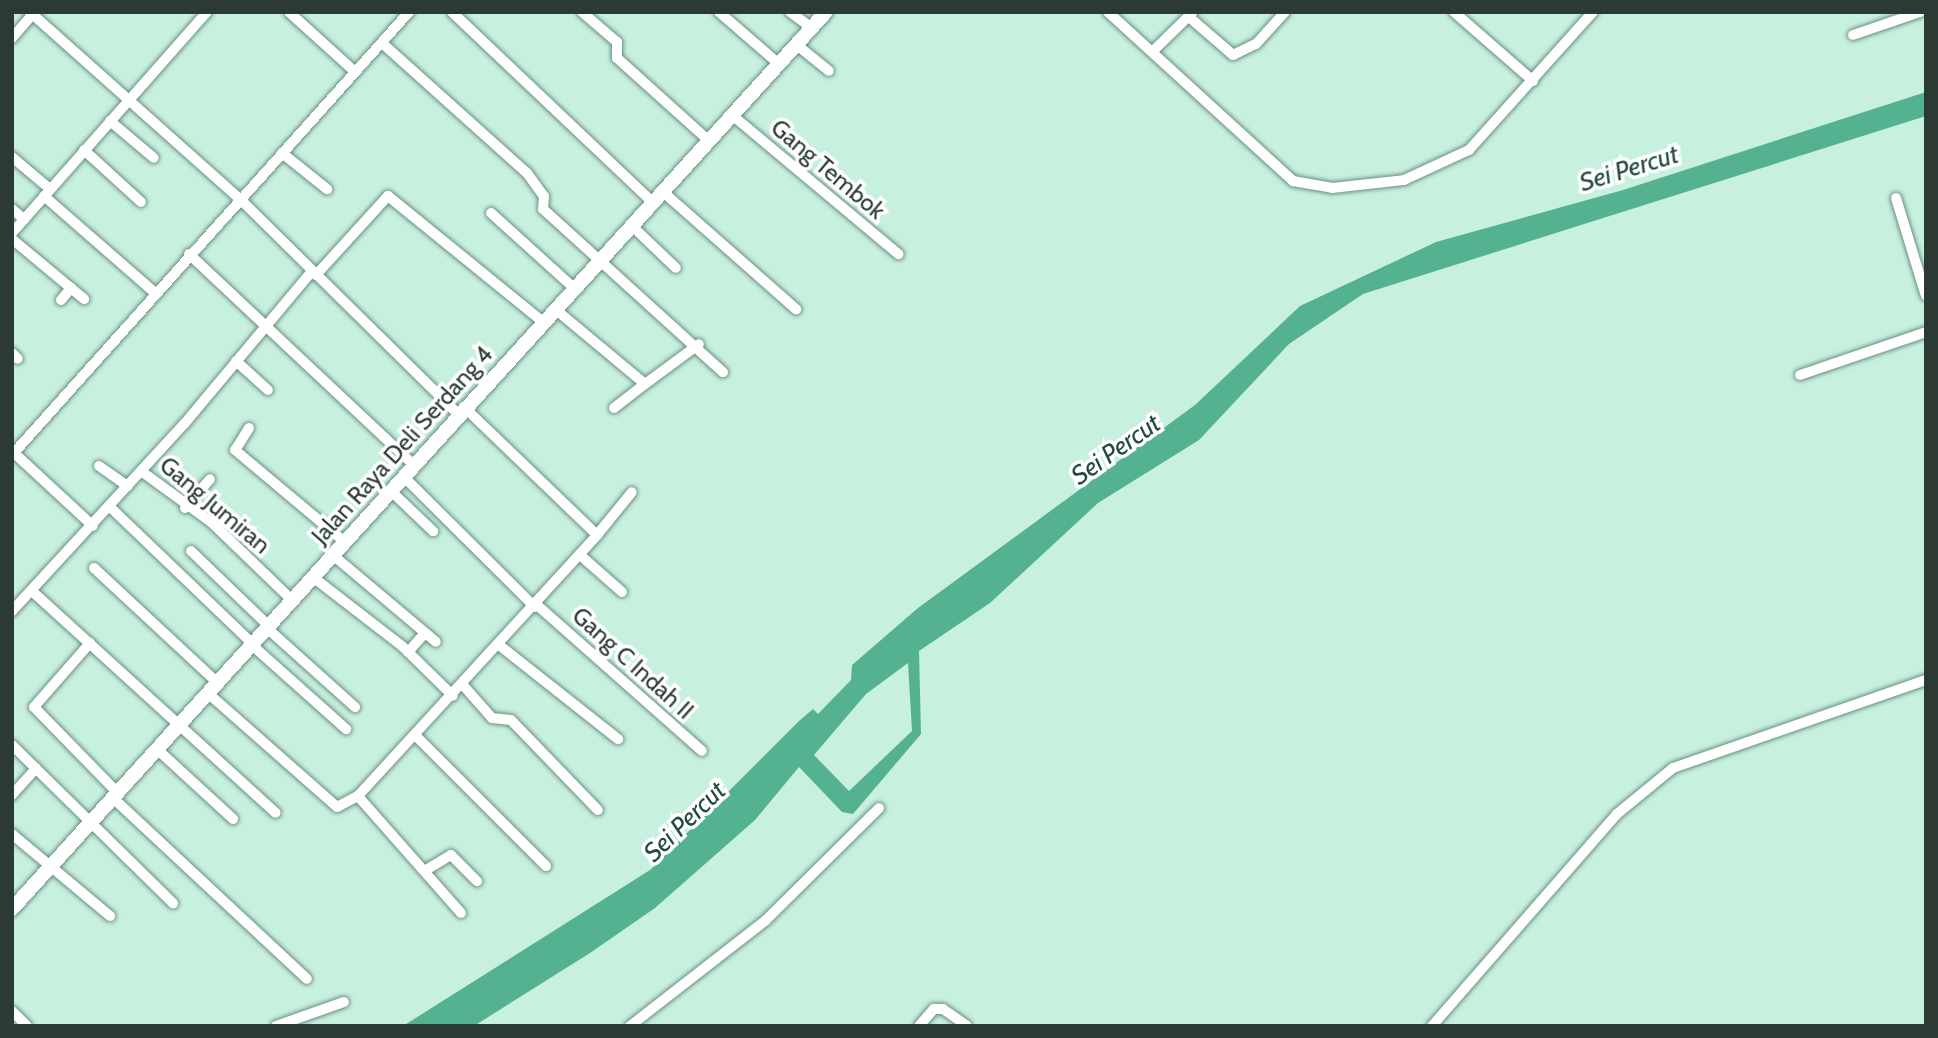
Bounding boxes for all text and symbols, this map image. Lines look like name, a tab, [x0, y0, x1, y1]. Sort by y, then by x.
street label: Gang Tembok	[765, 113, 891, 225]
water label: Sei Percut	[1576, 139, 1682, 199]
street label: Jalan Raya Deli Serdang 4	[305, 340, 499, 550]
water label: Sei Percut	[1065, 408, 1167, 492]
street label: Gang Jumiran	[154, 450, 276, 560]
street label: Gang C Indah II	[566, 601, 700, 725]
water label: Sei Percut	[638, 775, 732, 869]

